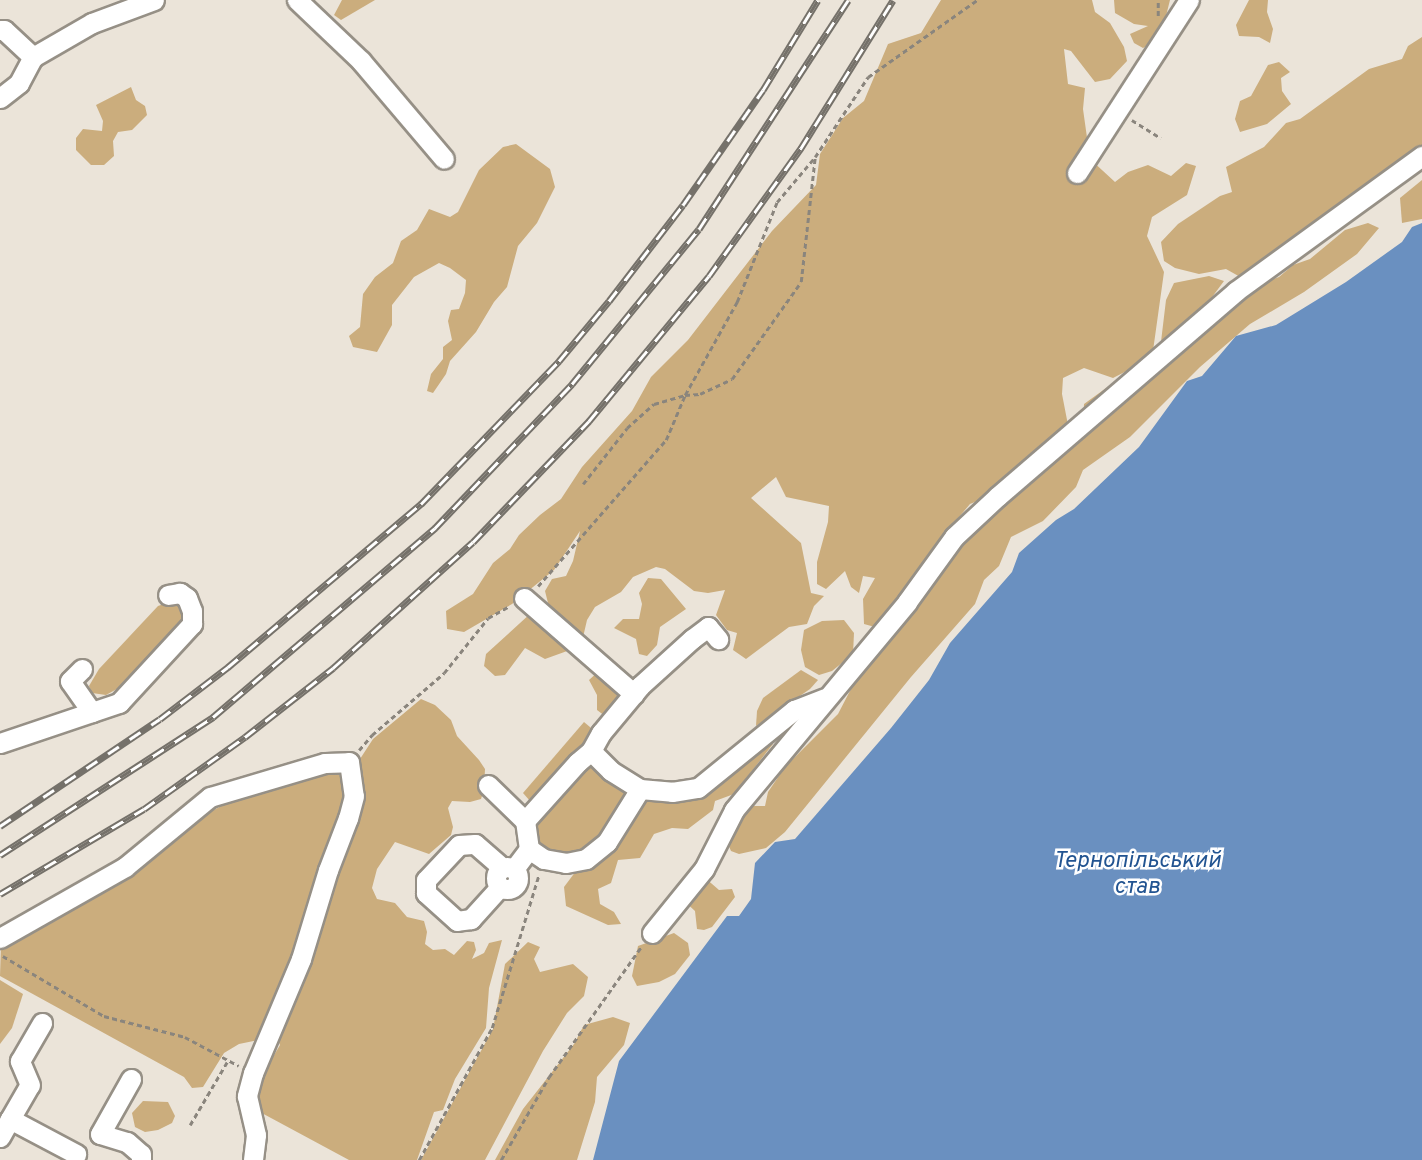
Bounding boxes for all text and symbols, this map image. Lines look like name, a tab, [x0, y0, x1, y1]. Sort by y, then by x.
water label: Тернопільський став	[1053, 848, 1221, 902]

